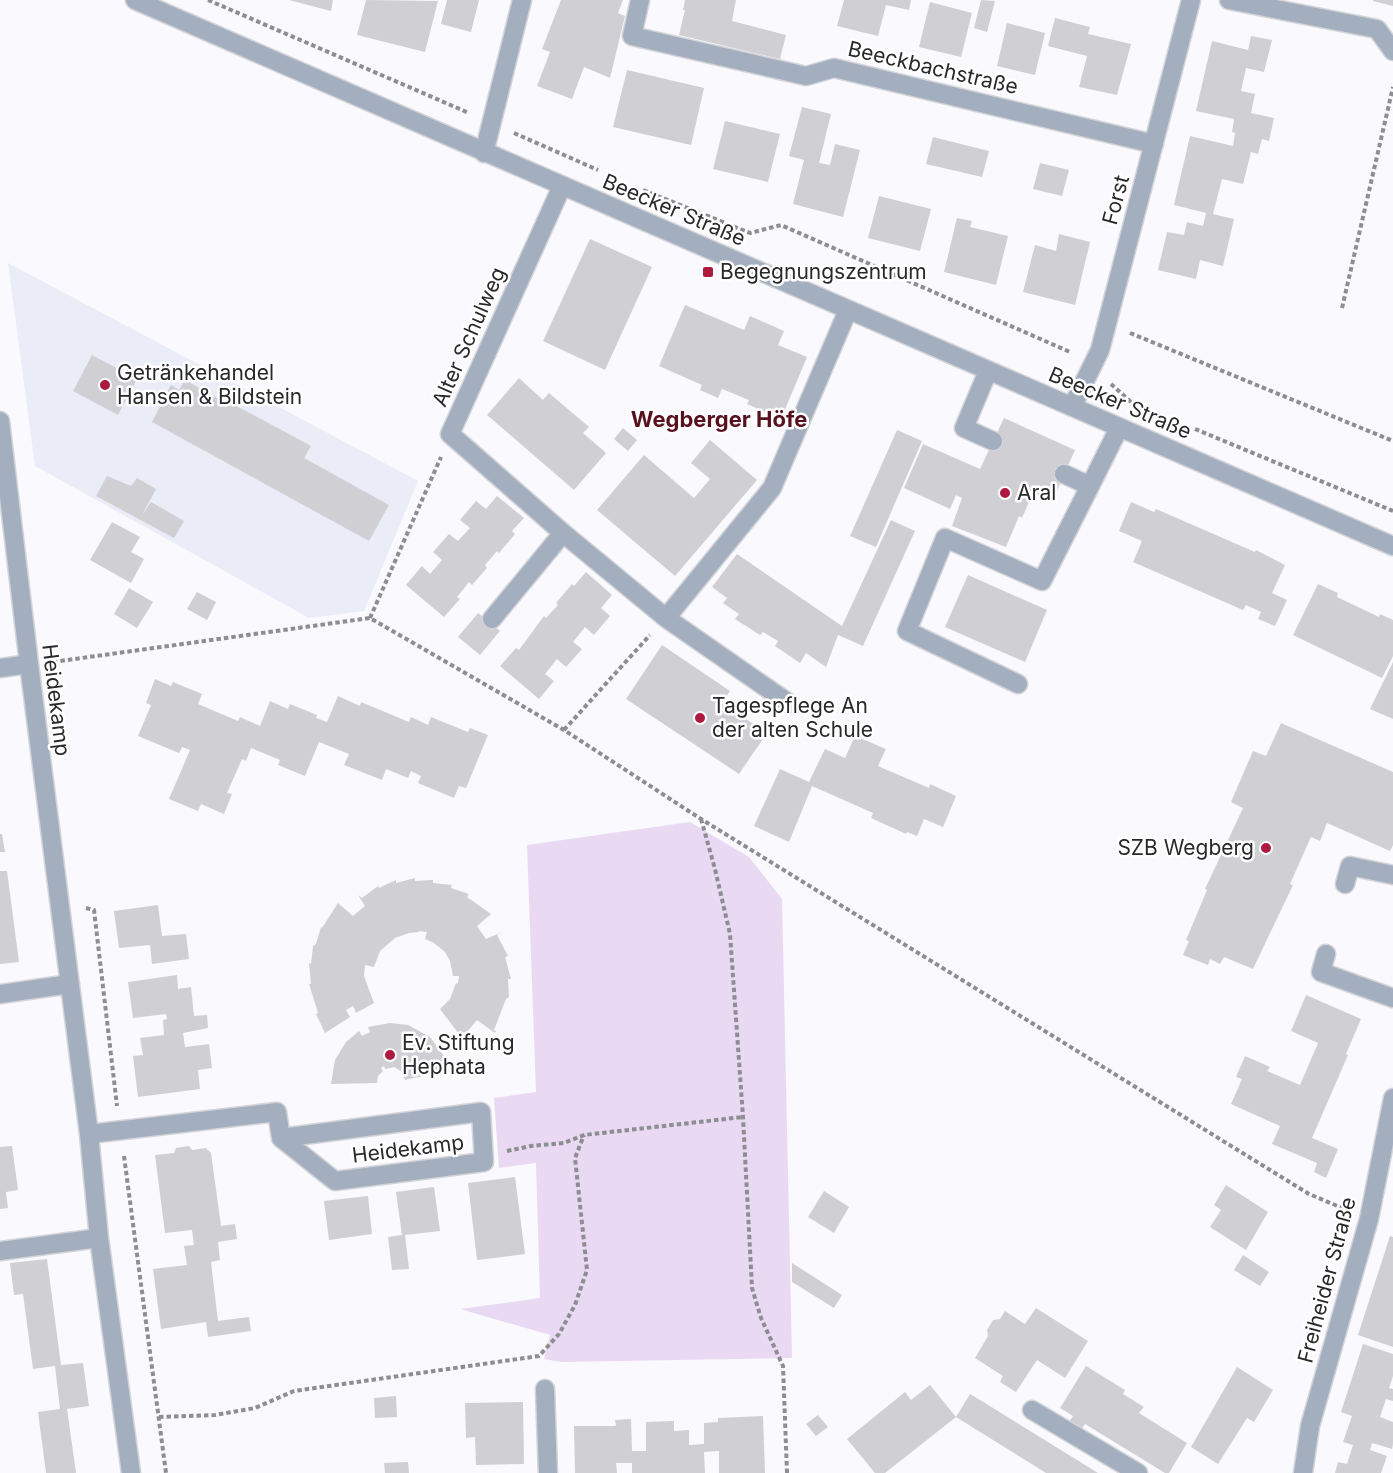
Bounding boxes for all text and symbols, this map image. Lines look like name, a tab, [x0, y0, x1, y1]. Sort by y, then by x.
street label: Beeckbachstraße	[846, 36, 1021, 99]
street label: Beecker Straße	[599, 168, 749, 251]
street label: Forst	[1097, 172, 1134, 227]
place label: Begegnungszentrum	[720, 259, 927, 284]
street label: Alter Schulweg	[427, 263, 510, 410]
marker: Begegnungszentrum	[701, 265, 715, 279]
place label: Getränkehandel Hansen & Bildstein	[117, 360, 302, 409]
street label: Beecker Straße	[1045, 361, 1195, 444]
marker: Getränkehandel Hansen & Bildstein	[98, 378, 112, 392]
district label: Wegberger Höfe	[631, 406, 807, 432]
place label: Aral	[1017, 480, 1056, 505]
marker: Aral	[998, 486, 1012, 500]
street label: Heidekamp	[37, 643, 76, 757]
place label: Tagespflege An der alten Schule	[712, 693, 873, 742]
marker: Tagespflege An der alten Schule	[693, 711, 707, 725]
place label: SZB Wegberg	[1117, 835, 1254, 860]
marker: SZB Wegberg	[1259, 841, 1273, 855]
place label: Ev. Stiftung Hephata	[402, 1030, 515, 1079]
marker: Ev. Stiftung Hephata	[383, 1048, 397, 1062]
street label: Heidekamp	[351, 1129, 465, 1168]
street label: Freiheider Straße	[1292, 1194, 1361, 1365]

